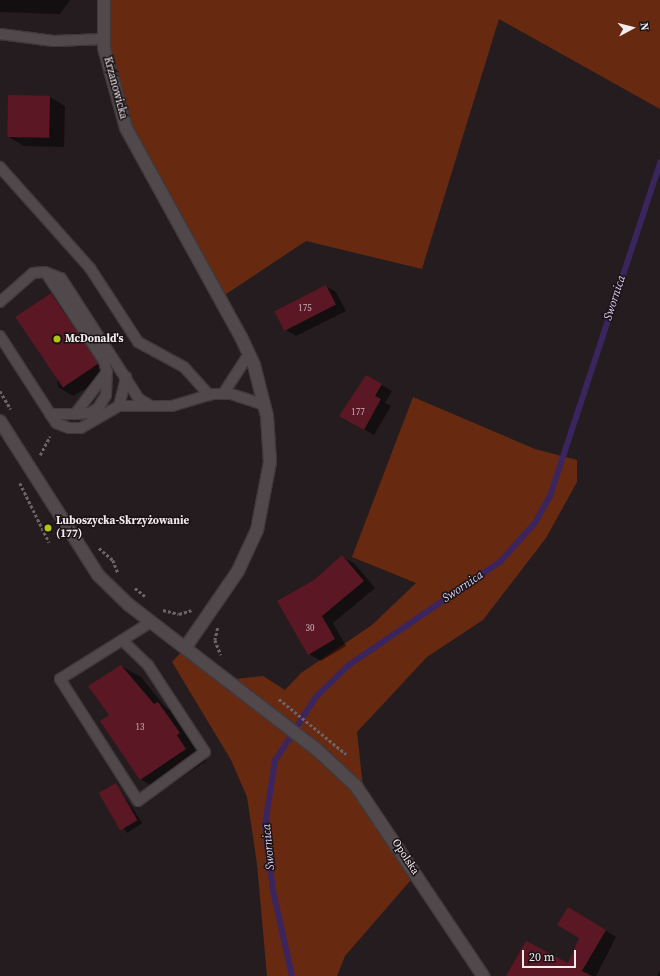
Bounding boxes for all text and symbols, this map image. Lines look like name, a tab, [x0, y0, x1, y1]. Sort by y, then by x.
north arrow	[612, 8, 652, 48]
text: N	[636, 22, 652, 31]
street label: Krzanowicka	[100, 55, 130, 121]
water label: Swornica	[601, 274, 629, 322]
house number: 175	[298, 303, 312, 313]
place label: McDonald's	[65, 332, 123, 346]
marker: McDonald's	[52, 334, 62, 344]
house number: 177	[351, 407, 365, 417]
place label: Luboszycka-Skrzyżowanie (177)	[56, 515, 189, 541]
marker: Luboszycka-Skrzyżowanie (177)	[43, 523, 53, 533]
water label: Swornica	[440, 568, 486, 606]
house number: 30	[306, 623, 314, 633]
house number: 13	[136, 722, 144, 732]
water label: Swornica	[260, 823, 278, 871]
street label: Opolska	[389, 837, 421, 877]
scale bar	[524, 942, 578, 968]
text: 20 m	[529, 949, 555, 965]

